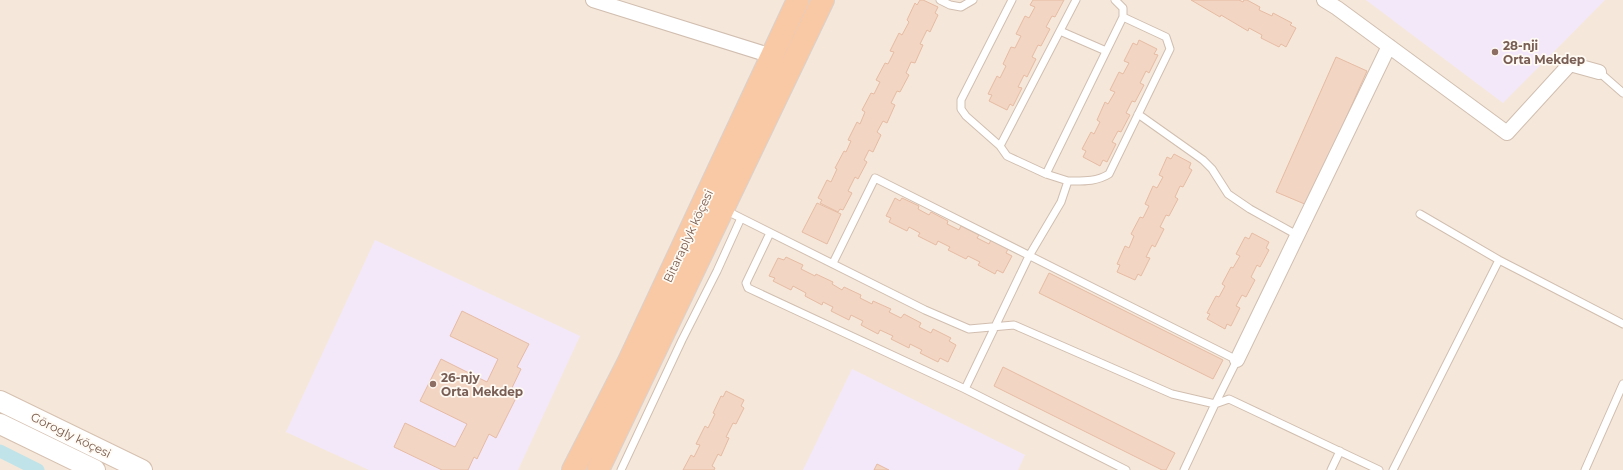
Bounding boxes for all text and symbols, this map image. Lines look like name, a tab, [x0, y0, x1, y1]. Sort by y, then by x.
place label: 28-nji Orta Mekdep	[1503, 38, 1585, 67]
marker: 28-nji Orta Mekdep	[1490, 47, 1500, 57]
street label: Bitaraplyk köçesi	[660, 187, 716, 285]
place label: 26-njy Orta Mekdep	[441, 370, 523, 399]
marker: 26-njy Orta Mekdep	[428, 379, 438, 389]
street label: Görogly köçesi	[28, 409, 114, 461]

